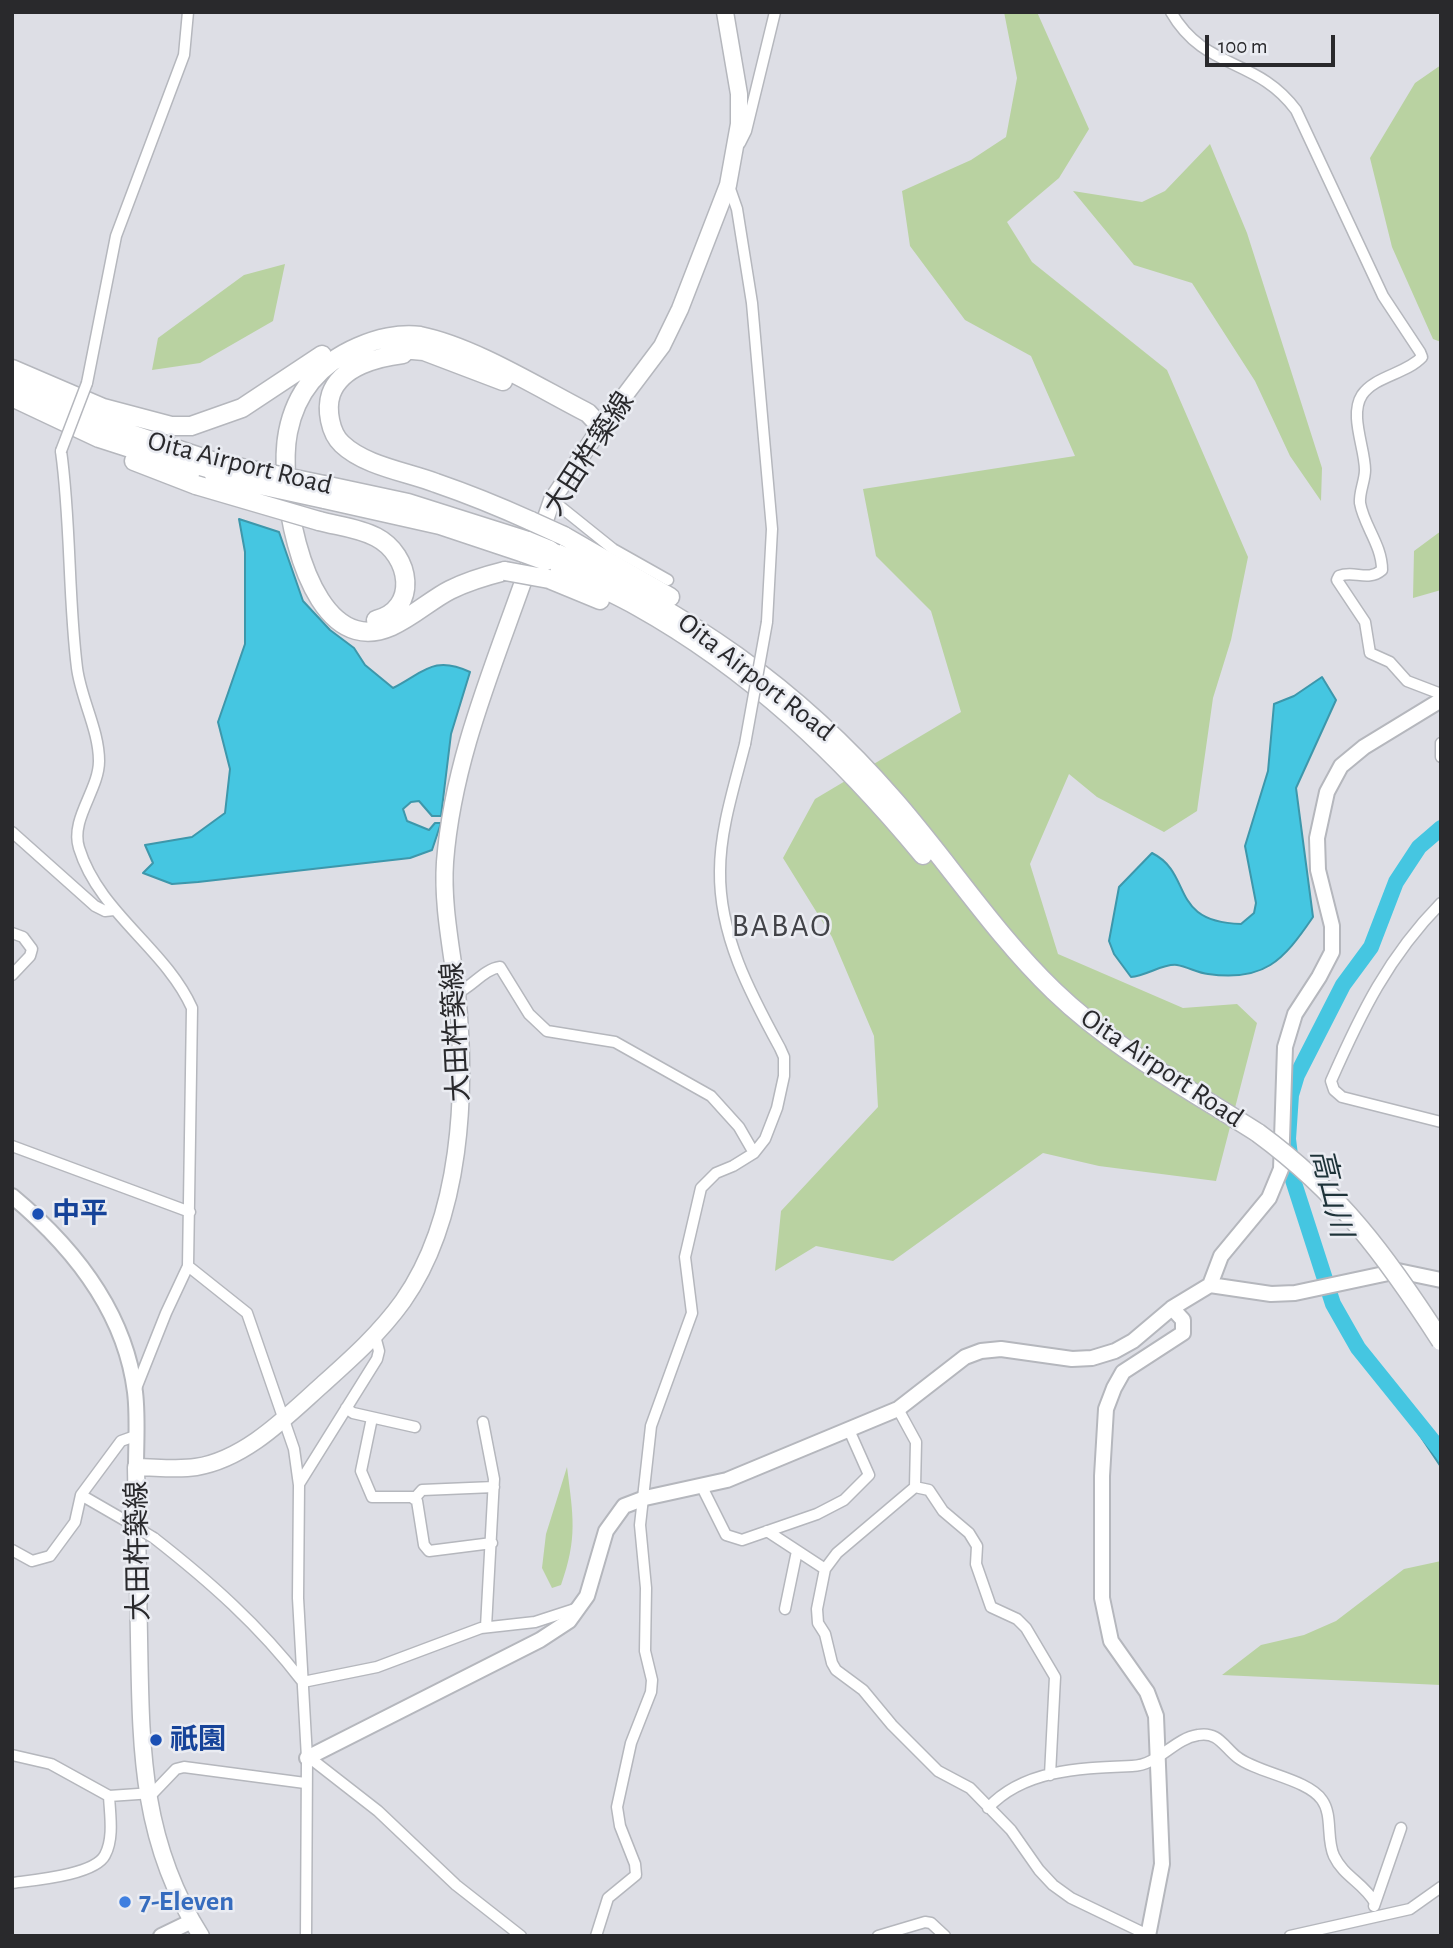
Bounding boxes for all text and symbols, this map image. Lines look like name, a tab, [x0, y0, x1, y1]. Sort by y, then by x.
scale bar	[1208, 21, 1338, 65]
text: 100 m	[1218, 36, 1268, 57]
street label: 大田杵築線	[537, 386, 641, 522]
street label: Oita Airport Road	[144, 424, 336, 502]
street label: Oita Airport Road	[671, 606, 841, 748]
district label: BABAO	[732, 907, 832, 945]
street label: 大田杵築線	[436, 961, 476, 1103]
street label: Oita Airport Road	[1074, 1001, 1250, 1135]
water label: 高山川	[1303, 1145, 1359, 1241]
place label: 中平	[52, 1197, 108, 1231]
marker: 中平	[30, 1206, 46, 1222]
street label: 大田杵築線	[120, 1481, 156, 1621]
place label: 祇園	[170, 1723, 226, 1757]
marker: 祇園	[148, 1732, 164, 1748]
place label: 7-Eleven	[139, 1885, 234, 1919]
marker: 7-Eleven	[117, 1894, 133, 1910]

